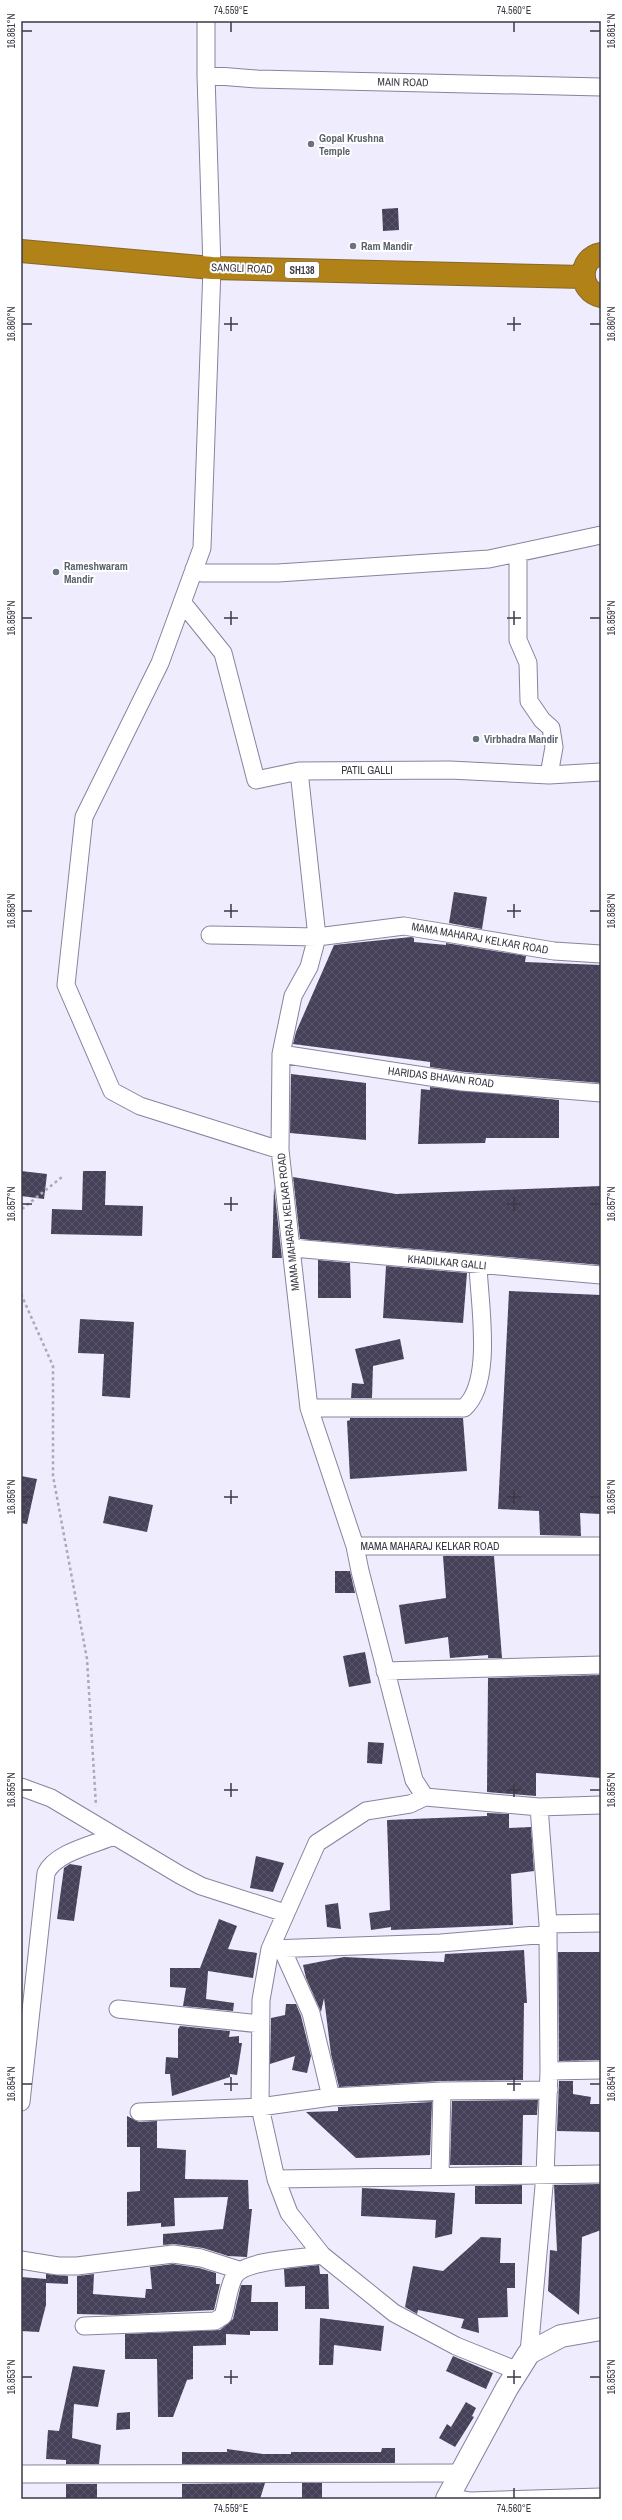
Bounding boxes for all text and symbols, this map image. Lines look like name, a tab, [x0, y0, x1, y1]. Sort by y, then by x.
text: 74.559°E	[214, 4, 248, 17]
text: 74.560°E	[497, 4, 531, 17]
text: 16.861°N	[5, 13, 18, 49]
text: 16.861°N	[605, 13, 618, 49]
street label: MAIN ROAD	[377, 75, 429, 89]
place label: Gopal Krushna Temple	[319, 131, 384, 158]
marker: Gopal Krushna Temple	[306, 139, 316, 149]
place label: Ram Mandir	[361, 239, 413, 253]
marker: Ram Mandir	[348, 241, 358, 251]
street label: SANGLI ROAD	[211, 260, 273, 276]
road number: SH138	[285, 262, 319, 278]
text: 16.860°N	[5, 306, 18, 342]
text: 16.860°N	[605, 306, 618, 342]
place label: Rameshwaram Mandir	[64, 559, 128, 586]
marker: Rameshwaram Mandir	[51, 567, 61, 577]
text: 16.859°N	[5, 600, 18, 636]
text: 16.859°N	[605, 600, 618, 636]
place label: Virbhadra Mandir	[484, 732, 559, 746]
marker: Virbhadra Mandir	[471, 734, 481, 744]
street label: PATIL GALLI	[341, 763, 393, 777]
text: 16.858°N	[5, 893, 18, 929]
text: 16.858°N	[605, 893, 618, 929]
street label: MAMA MAHARAJ KELKAR ROAD	[410, 919, 550, 957]
street label: HARIDAS BHAVAN ROAD	[387, 1064, 495, 1090]
street label: MAMA MAHARAJ KELKAR ROAD	[274, 1152, 302, 1292]
text: 16.857°N	[5, 1186, 18, 1222]
text: 16.857°N	[605, 1186, 618, 1222]
street label: KHADILKAR GALLI	[407, 1252, 487, 1272]
text: 16.856°N	[5, 1479, 18, 1515]
text: 16.856°N	[605, 1479, 618, 1515]
street label: MAMA MAHARAJ KELKAR ROAD	[361, 1539, 499, 1553]
text: 16.855°N	[5, 1772, 18, 1808]
text: 16.855°N	[605, 1772, 618, 1808]
text: 16.854°N	[5, 2066, 18, 2102]
text: 16.854°N	[605, 2066, 618, 2102]
text: 16.853°N	[5, 2359, 18, 2395]
text: 16.853°N	[605, 2359, 618, 2395]
text: 74.559°E	[214, 2502, 248, 2515]
text: 74.560°E	[497, 2502, 531, 2515]

